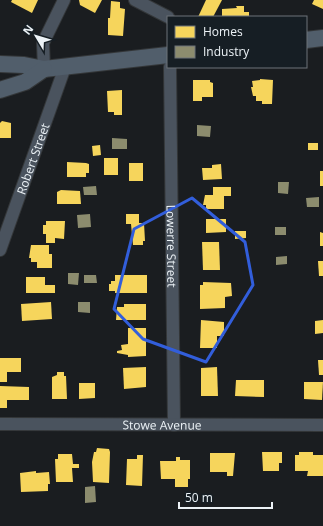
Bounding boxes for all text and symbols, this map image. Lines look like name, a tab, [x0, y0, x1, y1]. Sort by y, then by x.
north arrow	[16, 16, 56, 56]
legend	[167, 16, 307, 68]
text: N	[19, 21, 36, 38]
text: Homes	[203, 23, 243, 40]
text: Industry	[203, 43, 250, 60]
street label: Robert Street	[12, 121, 53, 197]
street label: Lowerre Street	[163, 204, 181, 287]
street label: Stowe Avenue	[122, 416, 202, 433]
scale bar	[179, 484, 272, 510]
text: 50 m	[185, 489, 213, 506]

